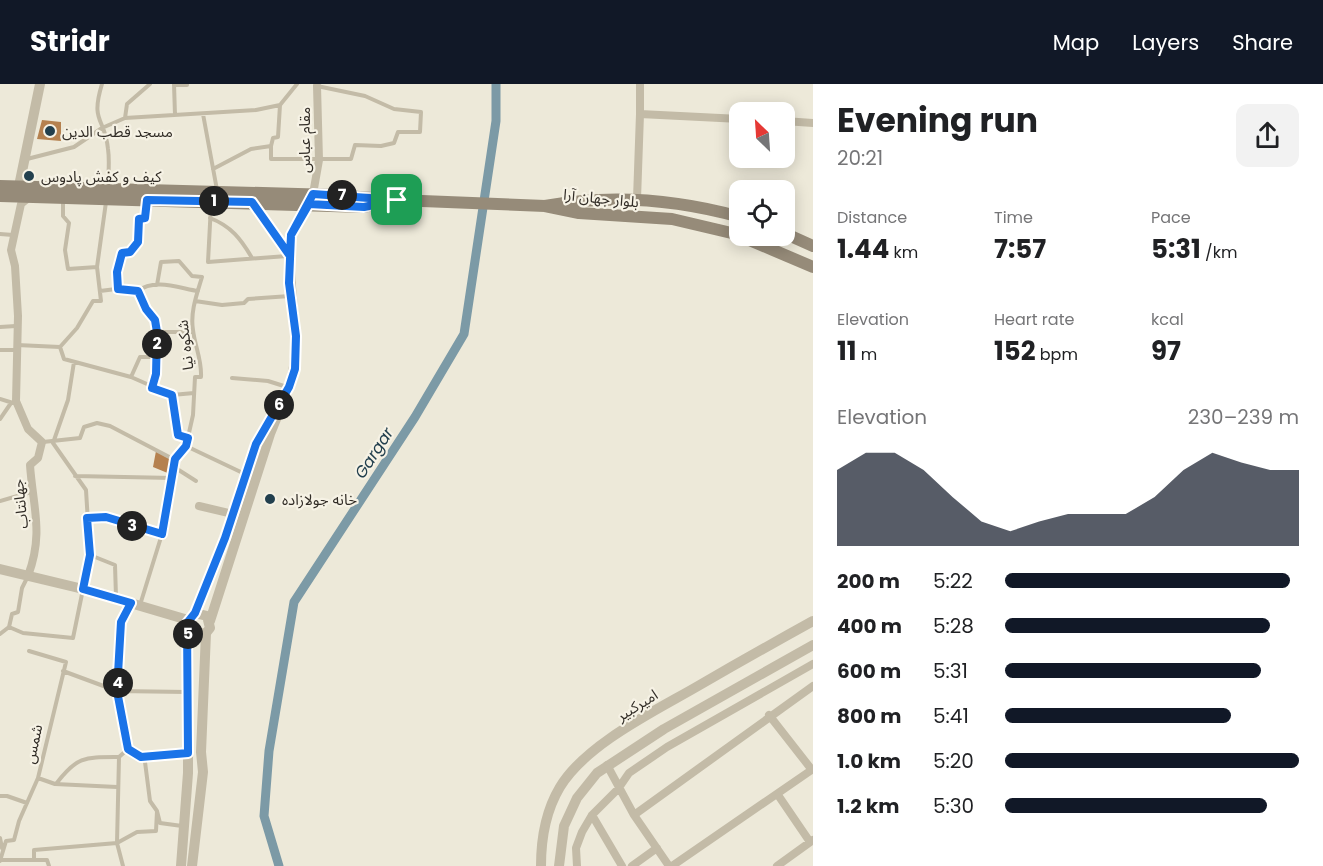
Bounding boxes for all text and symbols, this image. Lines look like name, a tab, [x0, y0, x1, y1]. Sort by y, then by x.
text: Stridr	[30, 22, 110, 61]
text: Map	[1053, 28, 1099, 57]
text: Layers	[1132, 28, 1199, 57]
text: Share	[1232, 28, 1293, 57]
text: Evening run	[837, 97, 1038, 144]
north arrow	[729, 102, 795, 168]
map controls	[729, 102, 795, 246]
button: share	[1236, 104, 1299, 167]
street label: مقام عباس	[294, 107, 316, 173]
place label: مسجد قطب الدین	[62, 121, 173, 142]
marker: مسجد قطب الدین	[43, 124, 57, 138]
text: 20:21	[837, 144, 883, 172]
place label: کیف و کفش پادوس	[41, 166, 162, 187]
marker: کیف و کفش پادوس	[22, 169, 36, 183]
pin	[371, 174, 422, 225]
pin: 7	[327, 180, 357, 210]
button: locate	[729, 180, 795, 246]
text: 7	[338, 183, 346, 206]
icon: arrive	[380, 183, 413, 216]
street label: بلوار جهان آرا	[562, 184, 640, 212]
pin: 1	[199, 186, 229, 216]
text: 1	[211, 189, 217, 212]
text: Distance	[837, 206, 907, 229]
text: Time	[994, 206, 1033, 229]
text: Pace	[1151, 206, 1191, 229]
text: 1.44	[837, 231, 889, 267]
text: 7:57	[994, 231, 1046, 267]
text: 5:31	[1151, 231, 1201, 267]
text: km	[889, 241, 918, 264]
text: /km	[1201, 241, 1237, 264]
text: Elevation	[837, 308, 909, 331]
text: Heart rate	[994, 308, 1074, 331]
text: kcal	[1151, 308, 1184, 331]
street label: شکوه نیا	[171, 318, 199, 371]
pin: 2	[142, 329, 172, 359]
text: 2	[152, 332, 162, 355]
text: 11	[837, 333, 857, 369]
text: 152	[994, 333, 1036, 369]
text: 97	[1151, 333, 1181, 369]
text: m	[857, 343, 877, 366]
text: bpm	[1036, 343, 1078, 366]
pin: 6	[264, 390, 294, 420]
text: 6	[274, 393, 284, 416]
text: Elevation	[837, 403, 927, 431]
text: 230–239 m	[1188, 403, 1299, 431]
water label: Gargar	[349, 422, 400, 483]
street label: جهانتاب	[7, 478, 33, 530]
place label: خانه جولازاده	[282, 489, 357, 510]
marker: خانه جولازاده	[263, 492, 277, 506]
pin: 3	[117, 511, 147, 541]
text: 3	[127, 514, 137, 537]
text: 200 m	[837, 567, 900, 595]
text: 5:22	[933, 567, 973, 595]
text: 400 m	[837, 612, 902, 640]
text: 5:28	[933, 612, 974, 640]
pin: 5	[173, 619, 203, 649]
text: 5	[183, 622, 193, 645]
text: 600 m	[837, 657, 901, 685]
text: 5:31	[933, 657, 968, 685]
pin: 4	[103, 668, 133, 698]
text: 4	[113, 671, 123, 694]
street label: امیرکبیر	[611, 684, 662, 726]
text: 800 m	[837, 702, 901, 730]
text: 5:41	[933, 702, 969, 730]
street label: شمس	[19, 722, 47, 765]
text: 1.0 km	[837, 747, 901, 775]
text: 5:20	[933, 747, 974, 775]
text: 1.2 km	[837, 792, 899, 820]
text: 5:30	[933, 792, 974, 820]

